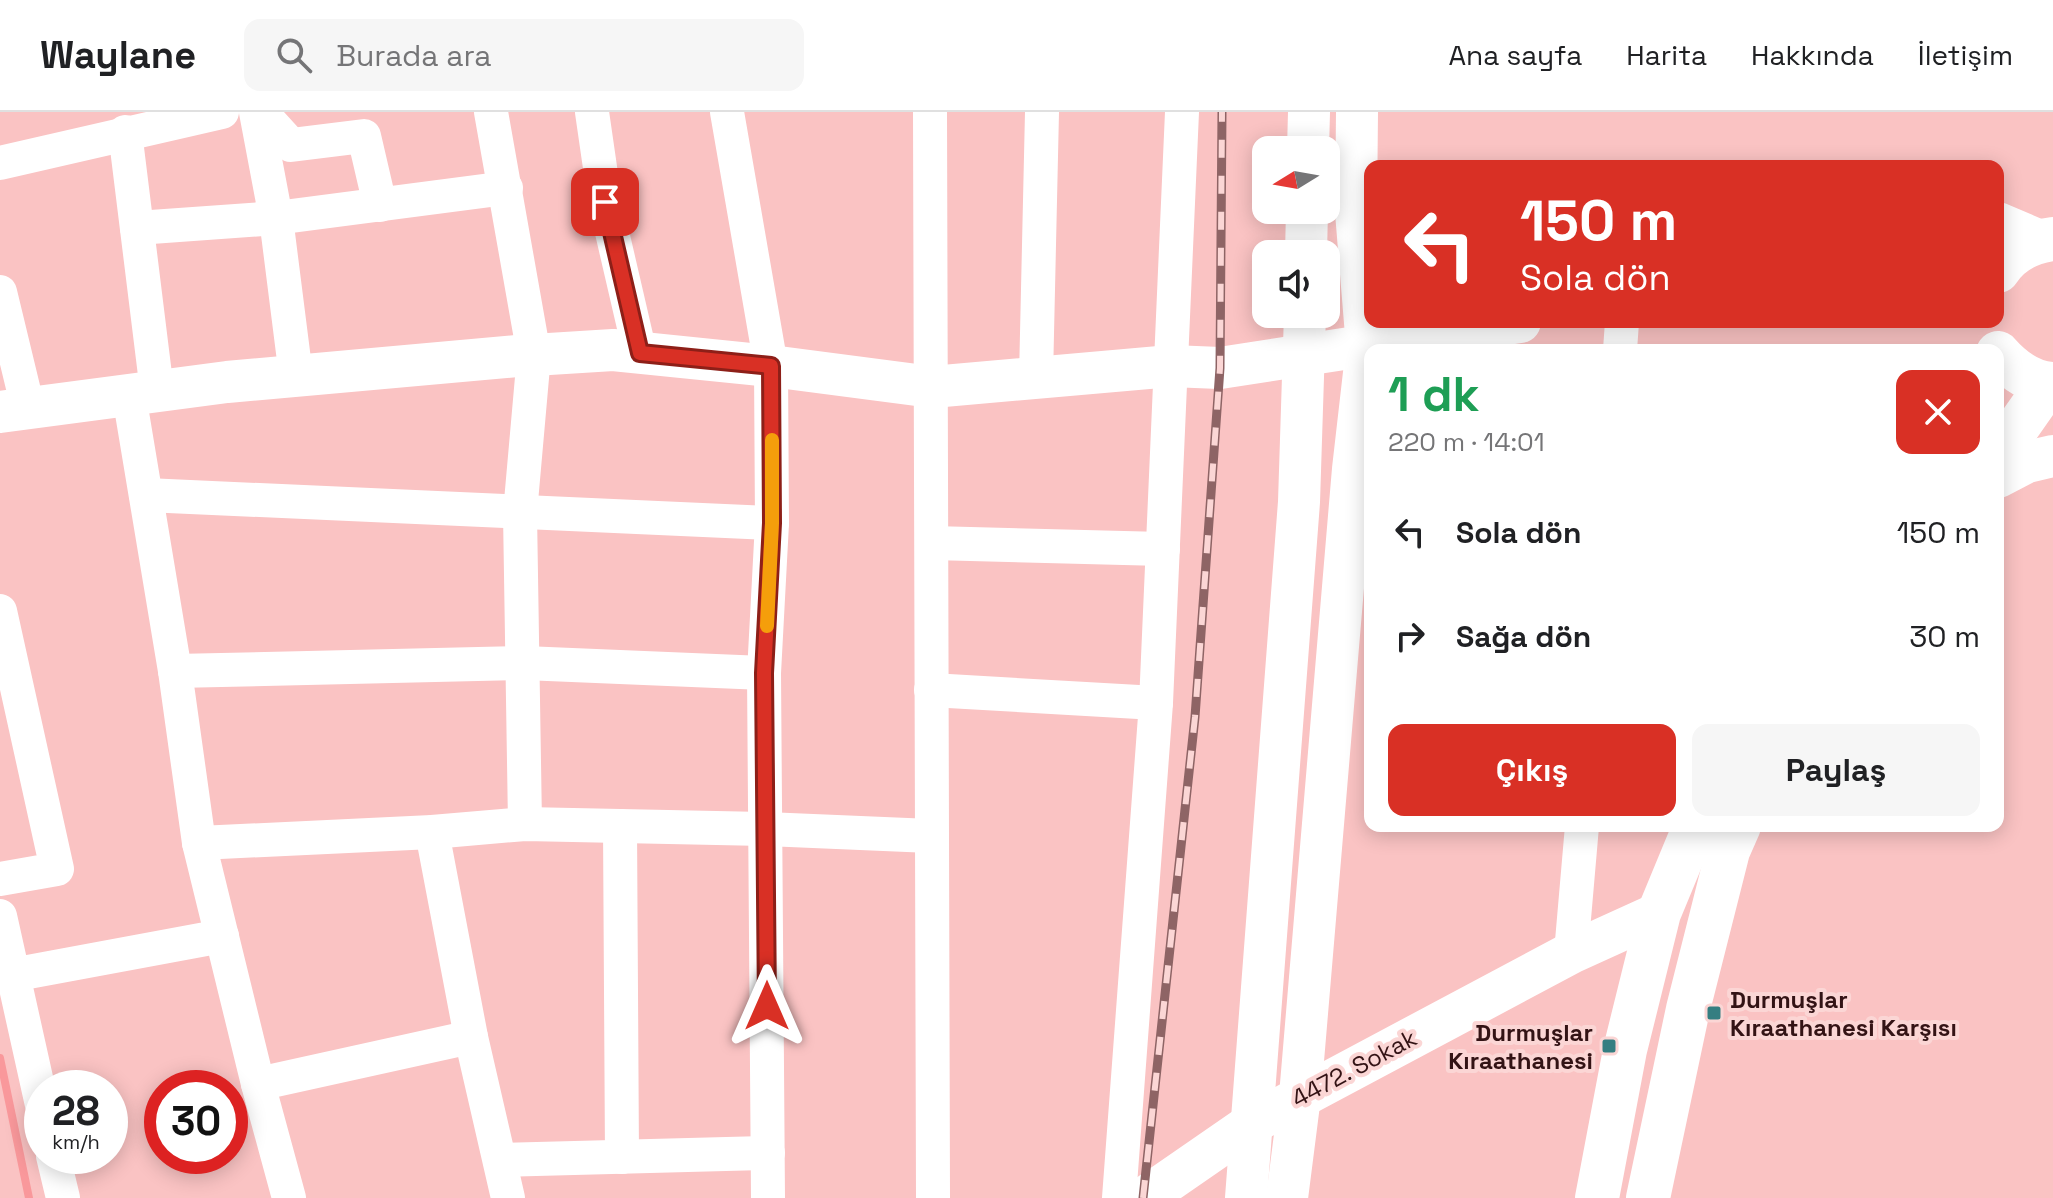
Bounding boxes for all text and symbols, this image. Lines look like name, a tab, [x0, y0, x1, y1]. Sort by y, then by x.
search box	[244, 19, 804, 91]
text: Waylane	[40, 31, 196, 79]
icon: search	[272, 33, 316, 77]
text: Burada ara	[336, 36, 492, 75]
text: Ana sayfa	[1448, 37, 1582, 73]
text: Harita	[1626, 37, 1707, 73]
text: Hakkında	[1751, 37, 1874, 73]
text: İletişim	[1918, 37, 2013, 73]
north arrow	[1252, 136, 1340, 224]
map controls	[1252, 136, 1340, 328]
pin	[571, 168, 639, 236]
icon: arrive	[583, 180, 627, 224]
text: 150 m	[1520, 185, 1677, 256]
icon: left	[1388, 192, 1492, 296]
button: sound	[1252, 240, 1340, 328]
text: Sola dön	[1520, 255, 1671, 301]
text: 1 dk	[1388, 364, 1480, 425]
button: close	[1896, 370, 1980, 454]
text: 220 m · 14:01	[1388, 425, 1545, 459]
icon: left	[1388, 510, 1432, 554]
text: Sola dön	[1456, 513, 1581, 552]
text: 150 m	[1897, 513, 1980, 552]
icon: right	[1388, 614, 1432, 658]
text: Sağa dön	[1456, 617, 1591, 656]
text: 30 m	[1909, 617, 1980, 656]
button: Çıkış	[1388, 724, 1676, 816]
button: Paylaş	[1692, 724, 1980, 816]
position arrow	[725, 964, 809, 1048]
place label: Durmuşlar Kıraathanesi Karşısı	[1730, 984, 1957, 1043]
marker: Durmuşlar Kıraathanesi Karşısı	[1705, 1004, 1723, 1022]
place label: Durmuşlar Kıraathanesi	[1448, 1017, 1593, 1076]
street label: 4472. Sokak	[1286, 1022, 1422, 1114]
marker: Durmuşlar Kıraathanesi	[1600, 1037, 1618, 1055]
speed limit sign: 30	[144, 1070, 248, 1174]
text: 28	[52, 1086, 100, 1137]
text: km/h	[52, 1129, 100, 1155]

